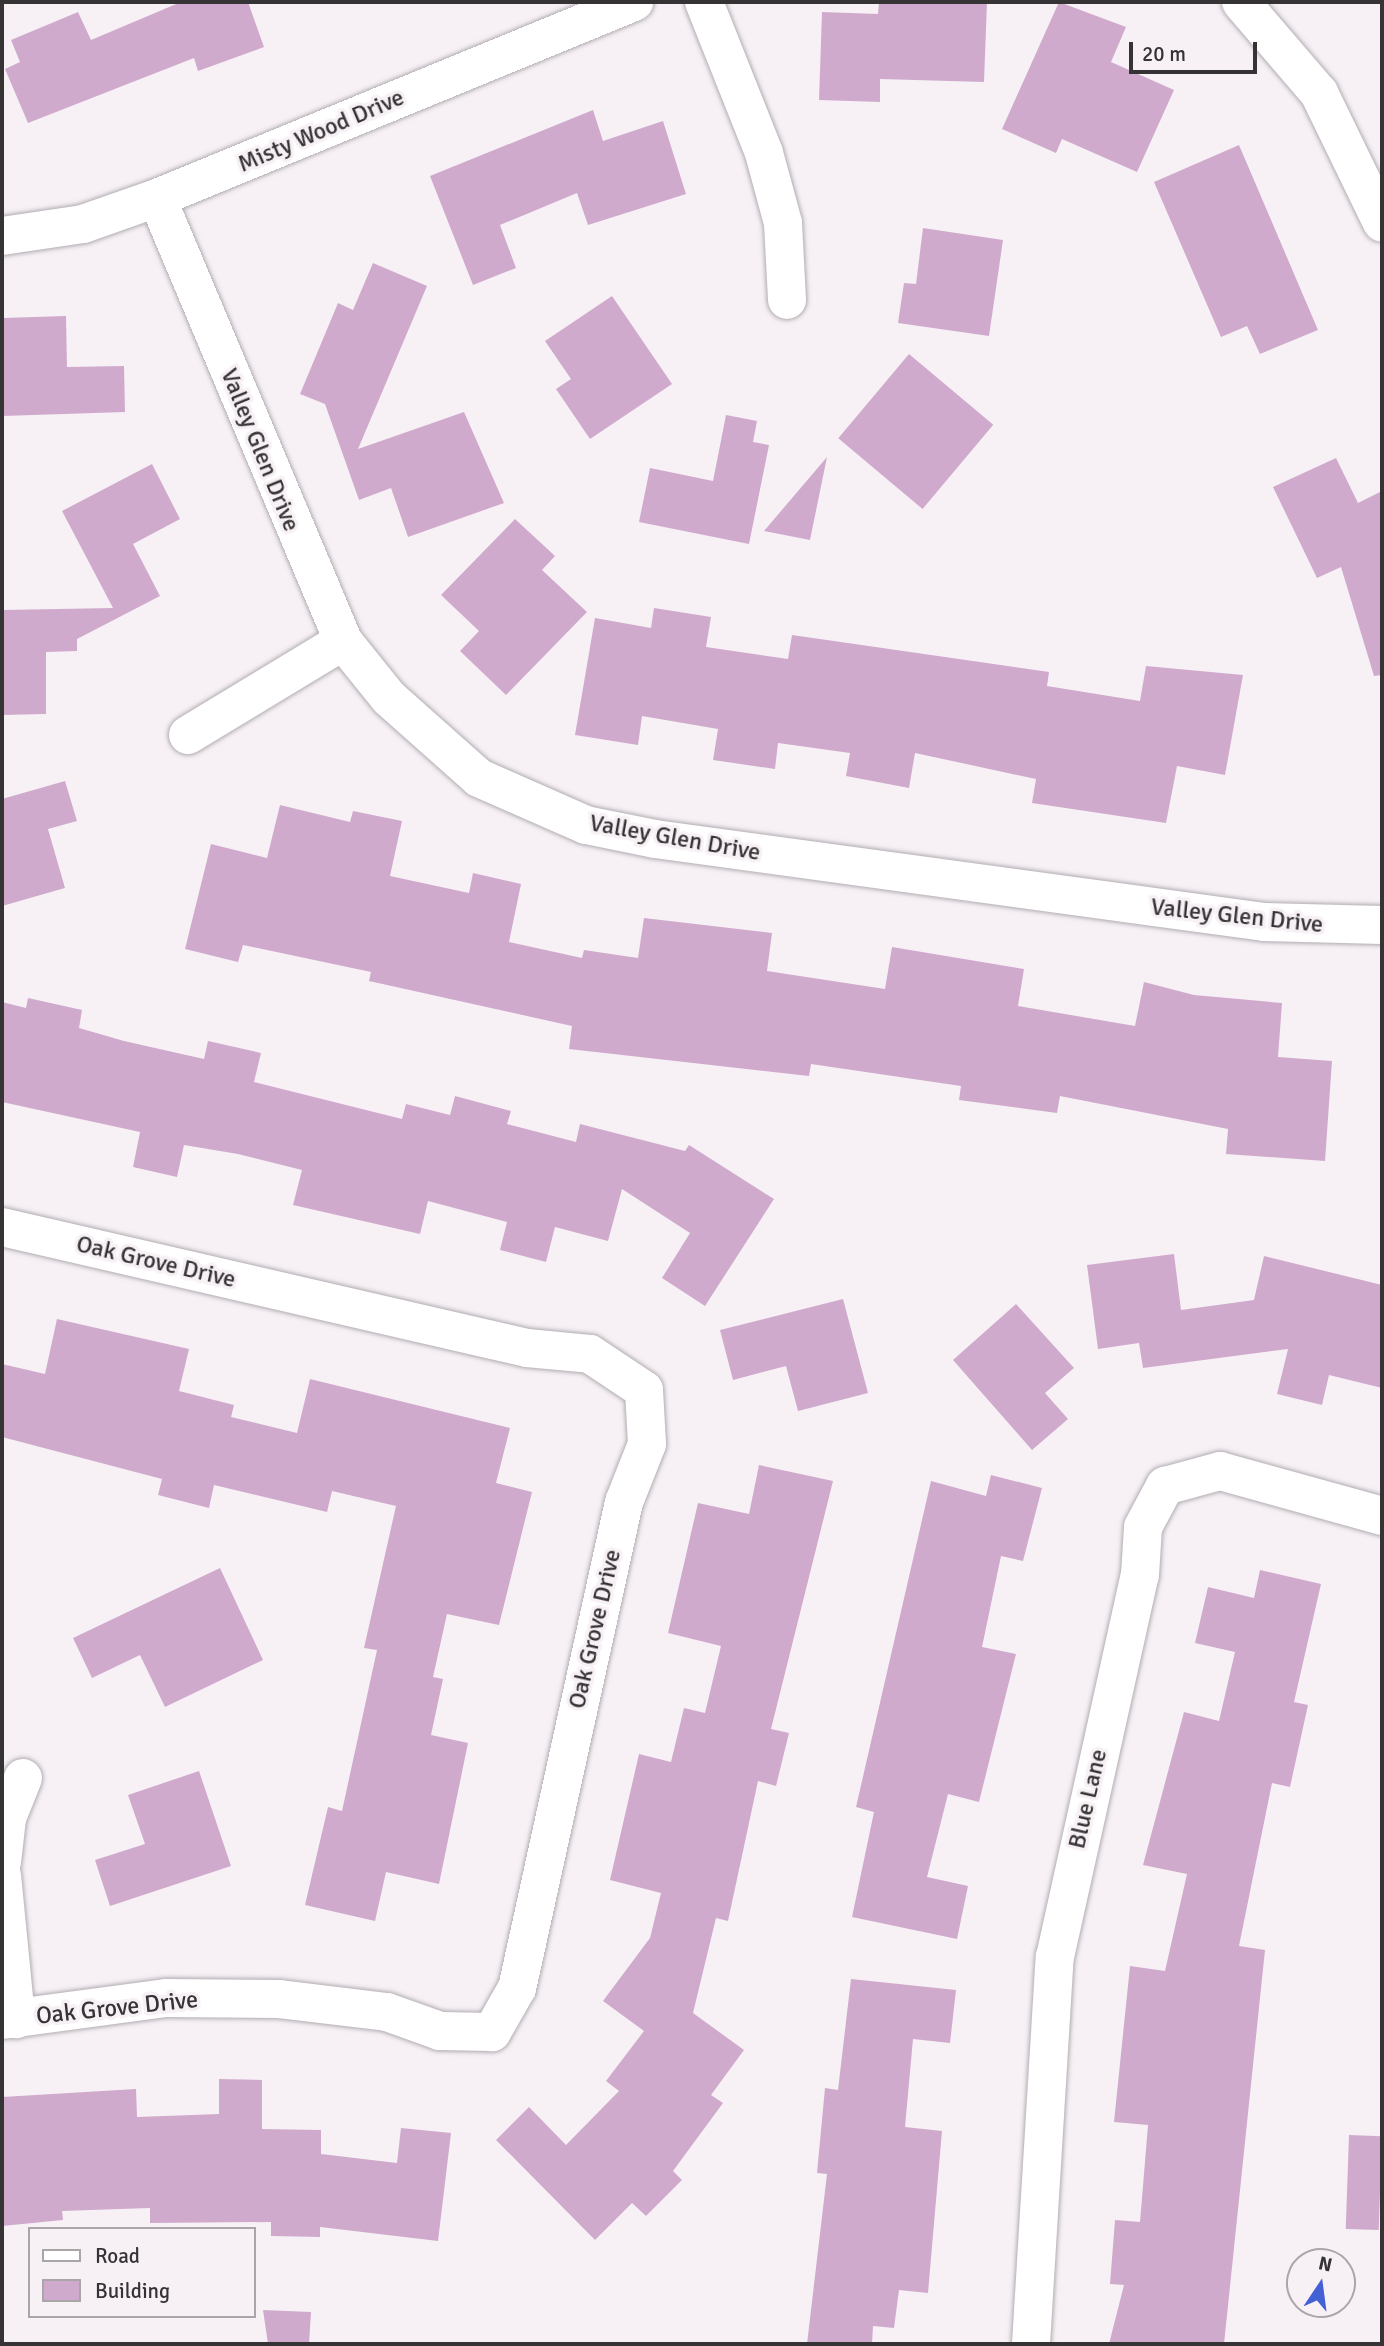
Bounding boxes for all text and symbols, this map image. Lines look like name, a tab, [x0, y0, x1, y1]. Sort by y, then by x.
scale bar	[1132, 28, 1260, 72]
text: 20 m	[1142, 41, 1186, 67]
street label: Misty Wood Drive	[234, 83, 408, 179]
street label: Valley Glen Drive	[214, 364, 306, 536]
street label: Valley Glen Drive	[587, 809, 763, 867]
street label: Valley Glen Drive	[1149, 893, 1325, 939]
street label: Oak Grove Drive	[74, 1230, 238, 1294]
street label: Oak Grove Drive	[563, 1547, 627, 1711]
street label: Blue Lane	[1063, 1746, 1113, 1852]
street label: Oak Grove Drive	[35, 1985, 199, 2031]
legend	[28, 2227, 256, 2318]
text: Road	[95, 2243, 140, 2269]
north arrow	[1286, 2248, 1356, 2318]
text: N	[1316, 2251, 1334, 2278]
text: Building	[95, 2278, 170, 2304]

